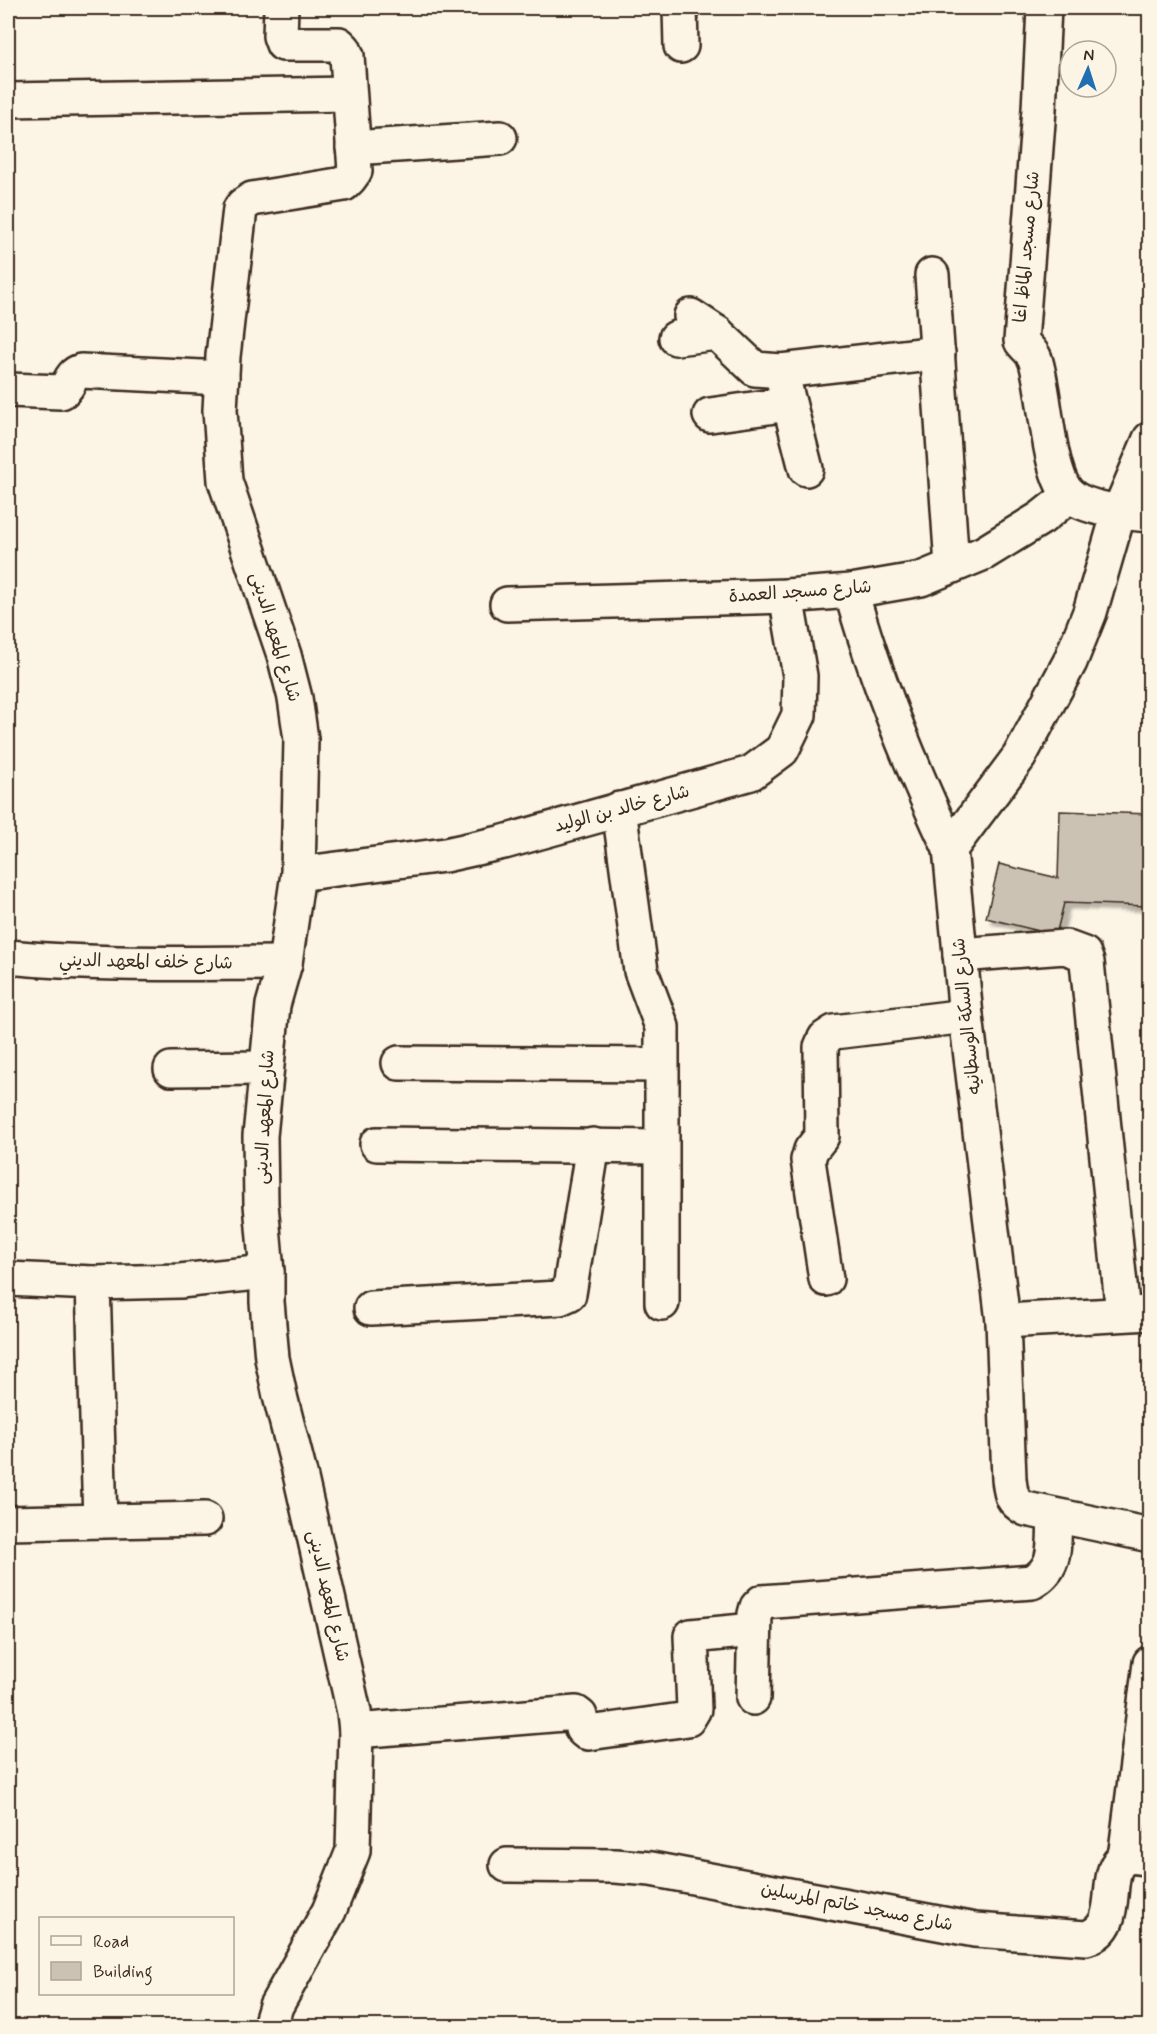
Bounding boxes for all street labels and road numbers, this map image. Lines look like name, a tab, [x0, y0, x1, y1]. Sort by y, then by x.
street label: شارع مسجد الماظ اغا	[1008, 170, 1046, 324]
street label: شارع المعهد الدينى	[244, 569, 306, 705]
street label: شارع مسجد العمدة	[728, 575, 872, 609]
street label: شارع خالد بن الوليد	[552, 779, 692, 839]
street label: شارع السكة الوسطانيه	[947, 937, 987, 1095]
street label: شارع خلف المعهد الديني	[59, 948, 233, 979]
street label: شارع المعهد الدينى	[249, 1049, 281, 1185]
street label: شارع المعهد الدينى	[301, 1528, 355, 1664]
street label: شارع مسجد خاتم المرسلين	[759, 1877, 955, 1938]

